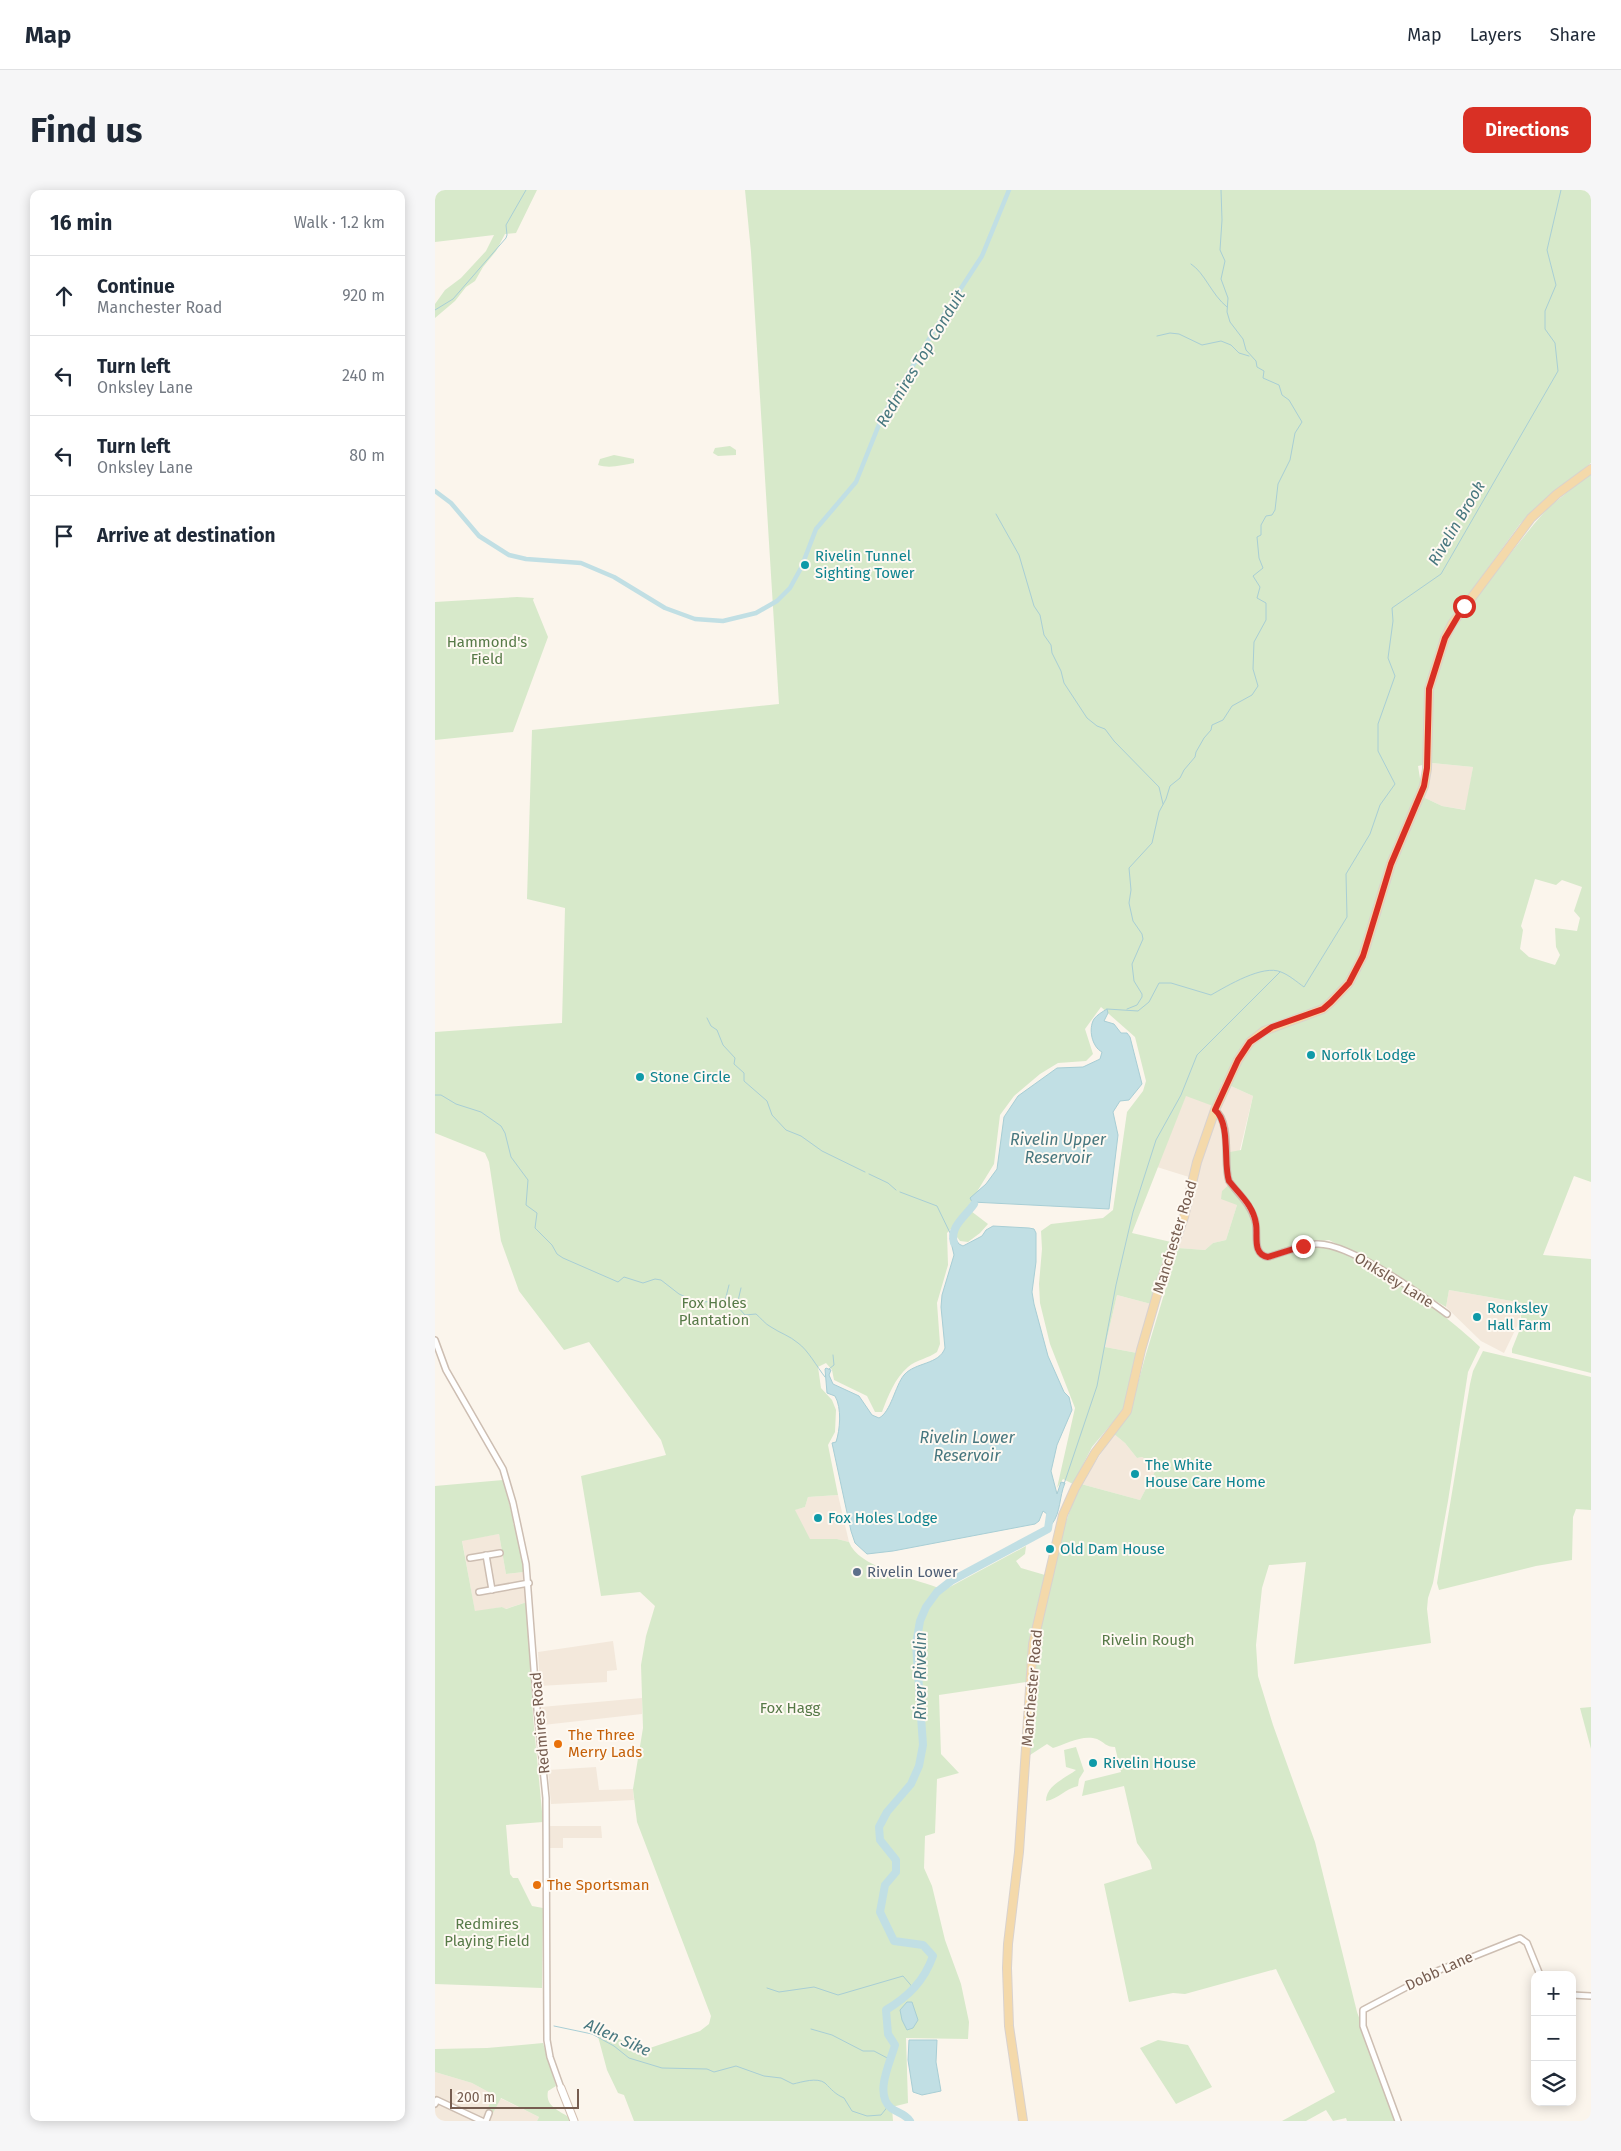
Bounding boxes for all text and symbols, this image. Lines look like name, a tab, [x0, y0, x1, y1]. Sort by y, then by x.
text: Map	[25, 21, 71, 49]
text: Map	[1407, 24, 1442, 46]
text: Layers	[1470, 24, 1522, 46]
text: Share	[1550, 24, 1596, 46]
button: Directions	[1463, 107, 1591, 153]
text: Find us	[30, 109, 142, 151]
text: 16 min	[50, 210, 112, 236]
text: Walk · 1.2 km	[294, 213, 385, 232]
text: Continue	[97, 275, 175, 298]
icon: ahead	[50, 282, 78, 310]
text: 920 m	[342, 286, 385, 305]
water label: Redmires Top Conduit	[872, 286, 969, 430]
text: Manchester Road	[97, 298, 222, 317]
text: Turn left	[97, 355, 171, 378]
icon: left	[50, 362, 78, 390]
text: 240 m	[342, 366, 385, 385]
text: Onksley Lane	[97, 378, 193, 397]
text: Turn left	[97, 435, 171, 458]
icon: left	[50, 442, 78, 470]
text: 80 m	[349, 446, 385, 465]
text: Onksley Lane	[97, 458, 193, 477]
water label: Rivelin Brook	[1424, 477, 1489, 569]
icon: arrive	[50, 522, 78, 550]
text: Arrive at destination	[97, 524, 276, 547]
place label: Rivelin Tunnel Sighting Tower	[815, 547, 915, 582]
marker: Rivelin Tunnel Sighting Tower	[799, 559, 811, 571]
route start	[1453, 595, 1476, 618]
park label: Hammond's Field	[447, 633, 527, 668]
place label: Norfolk Lodge	[1321, 1046, 1416, 1064]
marker: Norfolk Lodge	[1305, 1049, 1317, 1061]
place label: Stone Circle	[650, 1068, 731, 1086]
marker: Stone Circle	[634, 1071, 646, 1083]
water label: Rivelin Upper Reservoir	[1010, 1130, 1107, 1167]
street label: Manchester Road	[1149, 1178, 1201, 1296]
route end	[1292, 1235, 1315, 1258]
street label: Onksley Lane	[1351, 1249, 1437, 1311]
park label: Fox Holes Plantation	[679, 1294, 749, 1329]
place label: Ronksley Hall Farm	[1487, 1299, 1551, 1334]
marker: Ronksley Hall Farm	[1471, 1311, 1483, 1323]
water label: Rivelin Lower Reservoir	[920, 1428, 1015, 1465]
place label: The White House Care Home	[1145, 1456, 1266, 1491]
marker: The White House Care Home	[1129, 1468, 1141, 1480]
place label: Fox Holes Lodge	[828, 1509, 938, 1527]
marker: Fox Holes Lodge	[812, 1512, 824, 1524]
place label: Old Dam House	[1060, 1540, 1165, 1558]
marker: Old Dam House	[1044, 1543, 1056, 1555]
place label: Rivelin Lower	[867, 1563, 958, 1581]
marker: Rivelin Lower	[851, 1566, 863, 1578]
street label: Manchester Road	[1018, 1629, 1046, 1747]
park label: Rivelin Rough	[1101, 1631, 1195, 1649]
water label: River Rivelin	[911, 1632, 930, 1720]
street label: Redmires Road	[527, 1671, 553, 1775]
park label: Fox Hagg	[760, 1699, 820, 1717]
place label: The Three Merry Lads	[568, 1726, 642, 1761]
marker: The Three Merry Lads	[552, 1738, 564, 1750]
place label: Rivelin House	[1103, 1754, 1196, 1772]
marker: Rivelin House	[1087, 1757, 1099, 1769]
place label: The Sportsman	[547, 1876, 650, 1894]
marker: The Sportsman	[531, 1879, 543, 1891]
park label: Redmires Playing Field	[444, 1915, 530, 1950]
street label: Dobb Lane	[1402, 1947, 1476, 1995]
map controls	[1531, 1971, 1576, 2106]
button: +	[1531, 1971, 1576, 2016]
water label: Allen Sike	[581, 2014, 654, 2060]
button: −	[1531, 2016, 1576, 2061]
button: layers	[1531, 2061, 1576, 2106]
scale bar	[450, 2086, 579, 2109]
text: 200 m	[457, 2089, 495, 2106]

